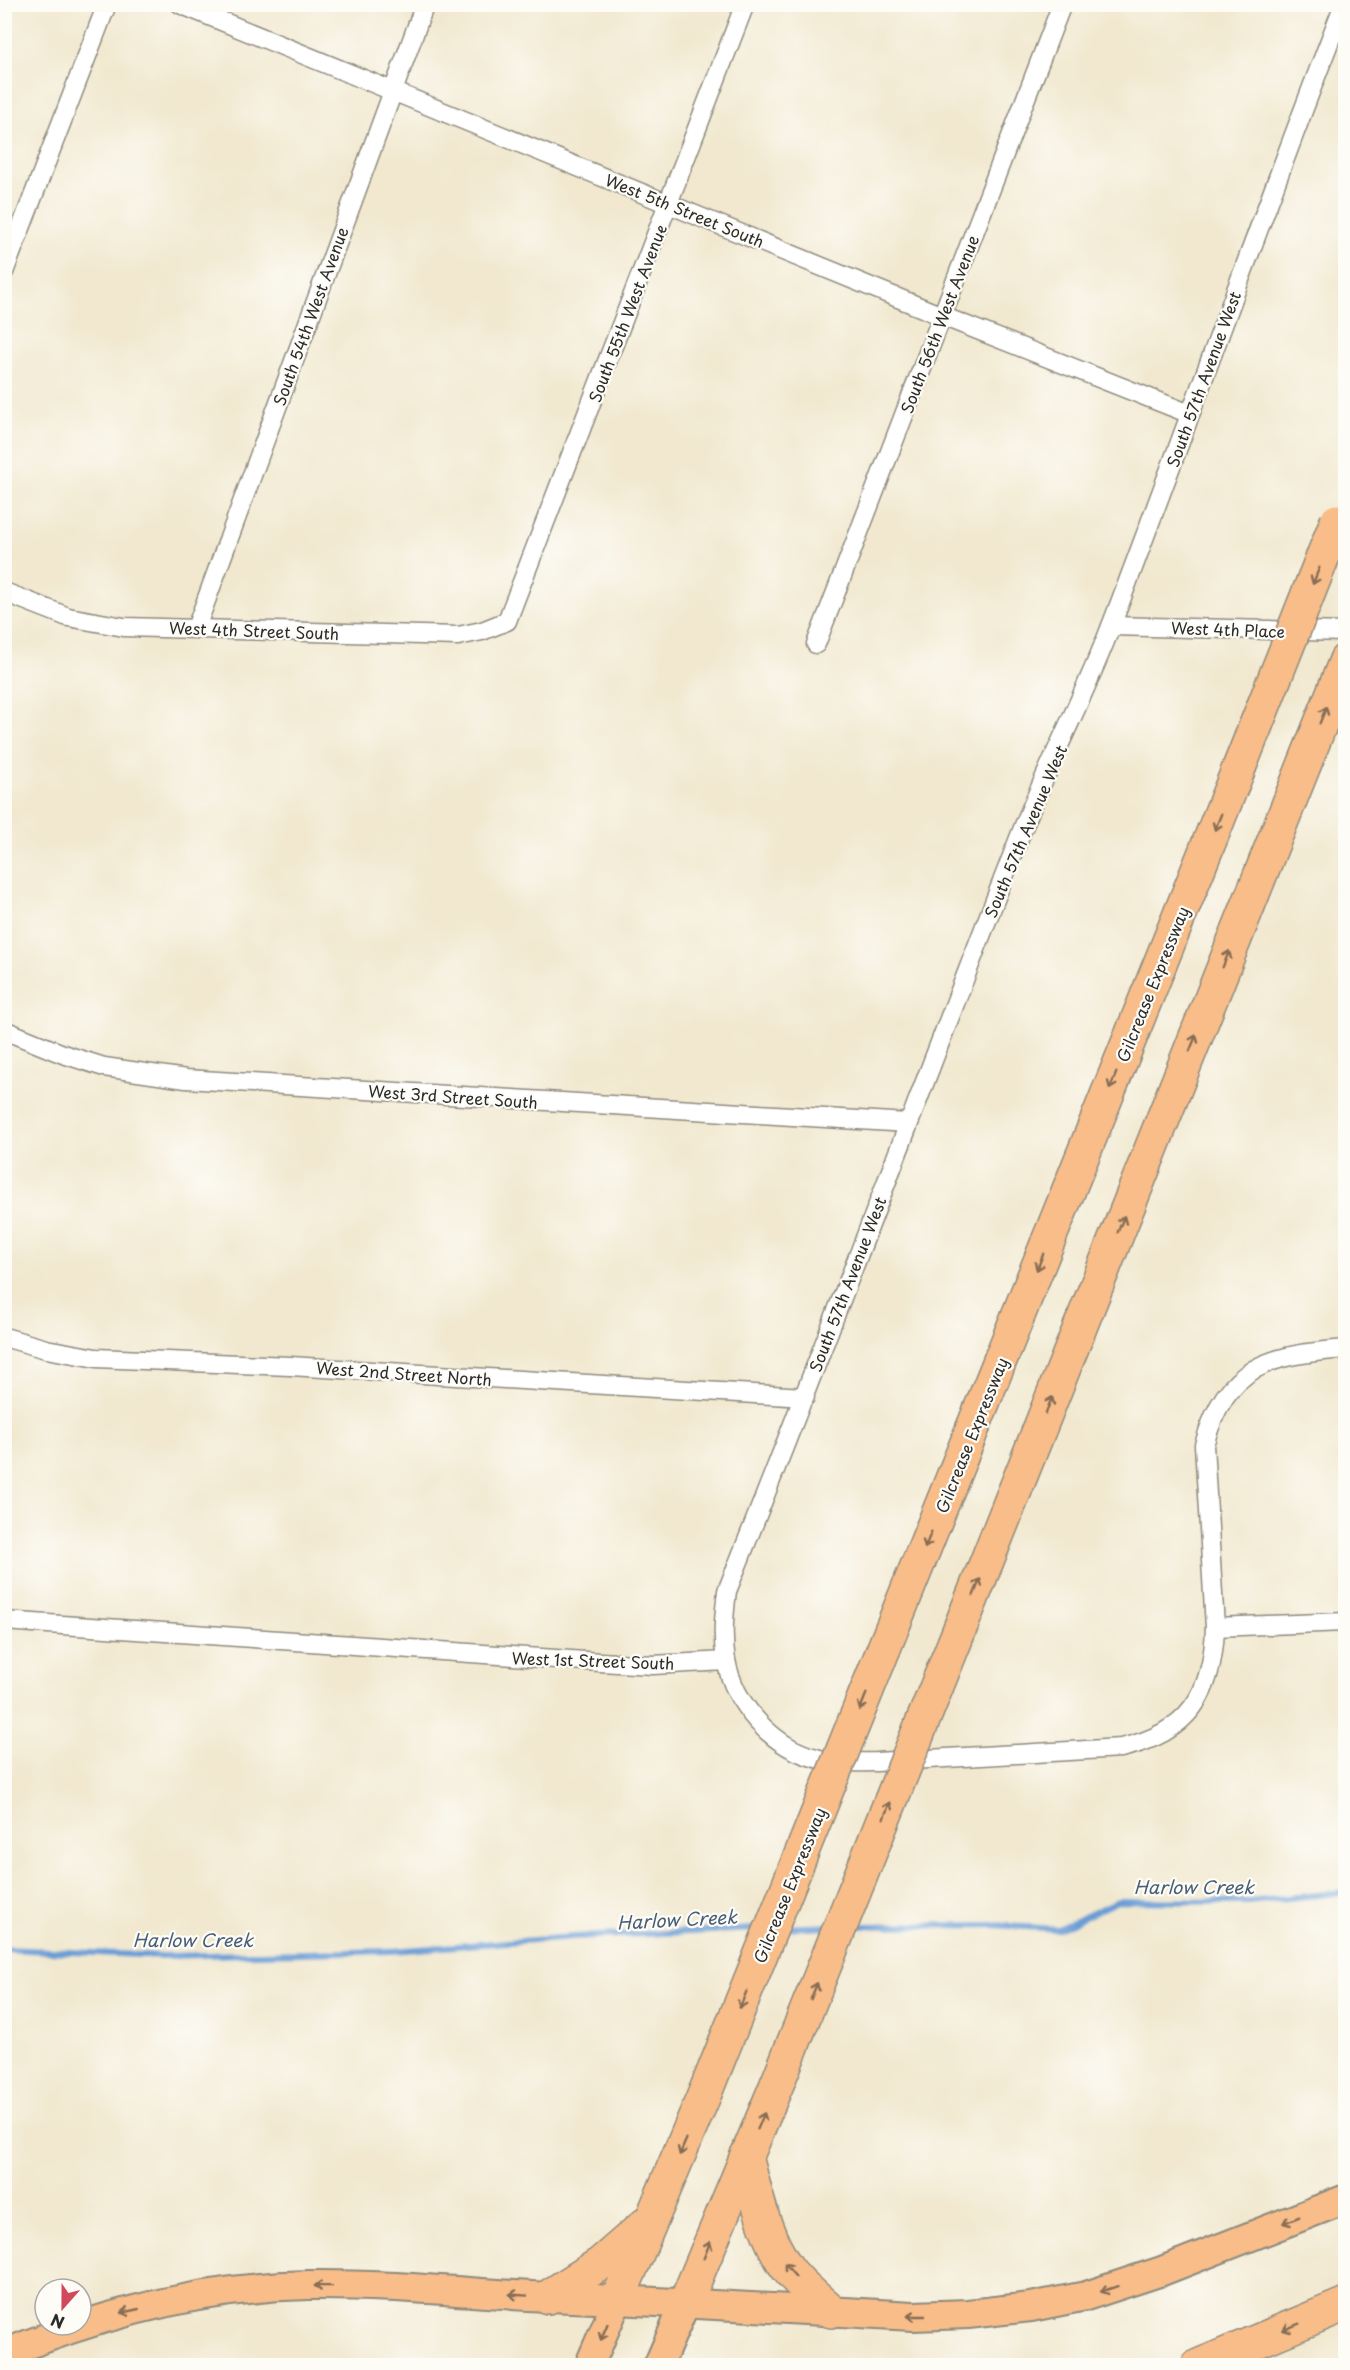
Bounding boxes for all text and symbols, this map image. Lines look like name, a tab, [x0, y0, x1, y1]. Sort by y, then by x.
street label: West 5th Street South	[602, 167, 768, 253]
street label: South 55th West Avenue	[582, 221, 672, 405]
street label: South 54th West Avenue	[266, 223, 354, 409]
street label: South 56th West Avenue	[894, 231, 984, 417]
street label: South 57th Avenue West	[1160, 288, 1246, 470]
one-way arrow	[1310, 566, 1321, 584]
street label: West 4th Street South	[169, 615, 339, 645]
street label: West 4th Place	[1170, 615, 1286, 643]
one-way arrow	[1318, 706, 1329, 725]
street label: South 57th Avenue West	[978, 741, 1072, 921]
one-way arrow	[1211, 812, 1222, 831]
street label: Gilcrease Expressway	[1110, 903, 1194, 1065]
one-way arrow	[1221, 950, 1232, 969]
one-way arrow	[1188, 1034, 1199, 1053]
one-way arrow	[1107, 1071, 1118, 1090]
street label: West 3rd Street South	[367, 1078, 539, 1114]
street label: South 57th Avenue West	[803, 1193, 891, 1375]
one-way arrow	[1116, 1215, 1127, 1234]
one-way arrow	[1034, 1252, 1045, 1271]
street label: Gilcrease Expressway	[929, 1354, 1013, 1516]
street label: West 2nd Street North	[315, 1355, 493, 1391]
one-way arrow	[1044, 1397, 1055, 1415]
one-way arrow	[922, 1530, 933, 1549]
one-way arrow	[972, 1578, 983, 1596]
street label: West 1st Street South	[511, 1645, 675, 1675]
one-way arrow	[856, 1692, 867, 1711]
one-way arrow	[882, 1801, 893, 1819]
street label: Gilcrease Expressway	[747, 1804, 831, 1966]
water label: Harlow Creek	[1134, 1873, 1255, 1900]
water label: Harlow Creek	[616, 1902, 739, 1936]
water label: Harlow Creek	[133, 1926, 254, 1953]
one-way arrow	[809, 1982, 820, 2000]
one-way arrow	[737, 1990, 748, 2008]
one-way arrow	[756, 2112, 767, 2130]
one-way arrow	[677, 2138, 688, 2156]
one-way arrow	[1282, 2215, 1301, 2226]
one-way arrow	[702, 2242, 713, 2260]
one-way arrow	[783, 2263, 797, 2278]
north arrow	[33, 2277, 93, 2337]
one-way arrow	[313, 2280, 333, 2291]
one-way arrow	[1100, 2284, 1119, 2295]
one-way arrow	[508, 2289, 528, 2300]
one-way arrow	[121, 2305, 140, 2317]
text: N	[47, 2308, 67, 2335]
one-way arrow	[907, 2310, 927, 2321]
one-way arrow	[1283, 2322, 1301, 2333]
one-way arrow	[598, 2323, 609, 2341]

